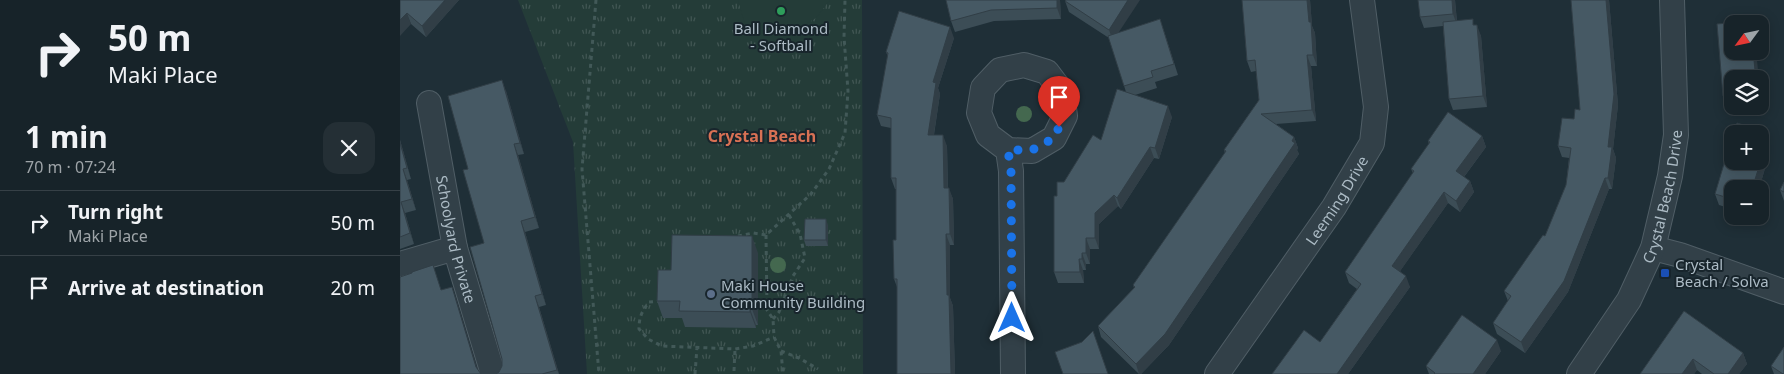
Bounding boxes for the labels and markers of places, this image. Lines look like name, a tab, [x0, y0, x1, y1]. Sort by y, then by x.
marker: Ball Diamond - Softball	[775, 5, 787, 17]
place label: Ball Diamond - Softball	[734, 18, 828, 55]
pin	[1038, 76, 1080, 127]
place label: Crystal Beach / Solva	[1675, 254, 1769, 291]
marker: Crystal Beach / Solva	[1659, 267, 1671, 279]
place label: Maki House Community Building	[721, 275, 865, 312]
marker: Maki House Community Building	[705, 288, 717, 300]

